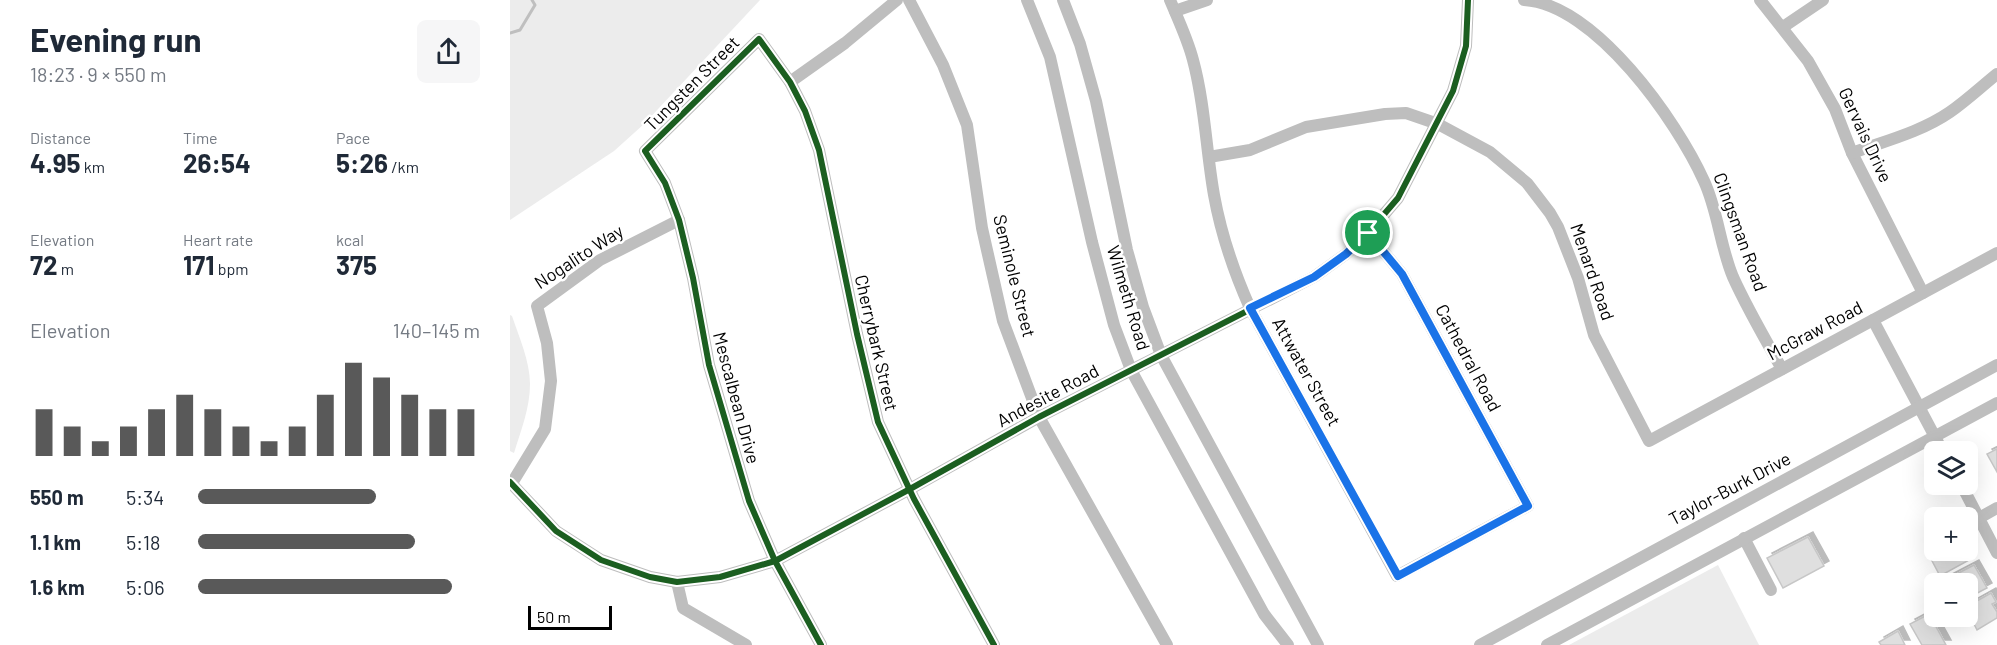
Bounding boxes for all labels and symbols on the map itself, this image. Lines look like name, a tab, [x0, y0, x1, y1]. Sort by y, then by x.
street label: Tungsten Street	[639, 31, 743, 135]
street label: Gervais Drive	[1834, 84, 1897, 186]
street label: Clingsman Road	[1709, 169, 1773, 294]
pin	[1342, 207, 1393, 258]
street label: Seminole Street	[989, 212, 1041, 339]
street label: Nogalito Way	[530, 219, 627, 293]
street label: Menard Road	[1566, 220, 1620, 323]
street label: Wilmeth Road	[1103, 243, 1155, 353]
street label: Cherrybark Street	[851, 272, 903, 413]
street label: McGraw Road	[1763, 296, 1866, 365]
street label: Cathedral Road	[1431, 300, 1506, 415]
street label: Attwater Street	[1268, 313, 1346, 430]
street label: Mescalbean Drive	[709, 329, 765, 466]
street label: Andesite Road	[993, 359, 1102, 431]
street label: Taylor-Burk Drive	[1665, 447, 1794, 529]
scale bar	[528, 603, 612, 630]

